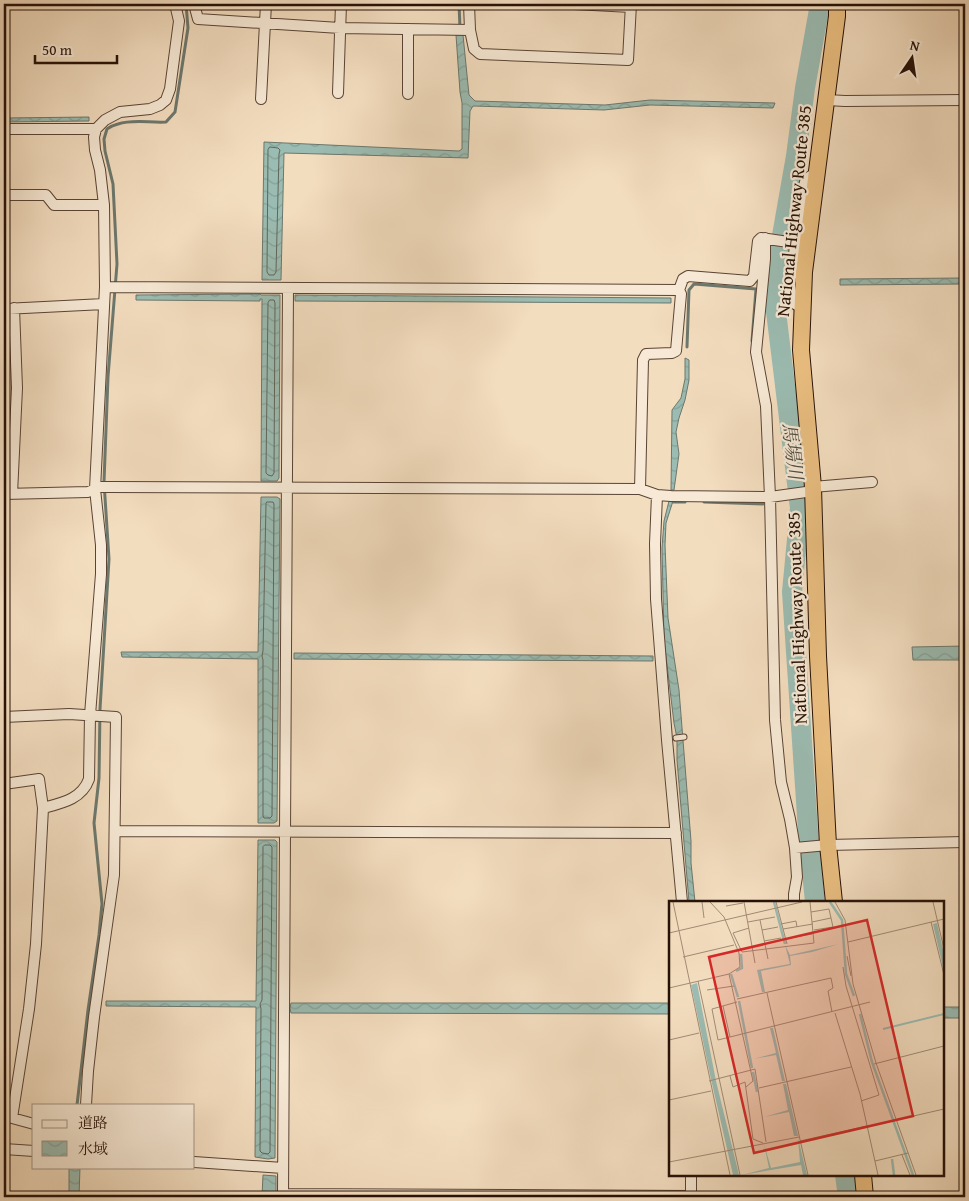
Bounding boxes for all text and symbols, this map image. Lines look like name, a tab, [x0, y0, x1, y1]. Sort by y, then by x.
scale bar	[35, 32, 118, 64]
north arrow	[886, 32, 936, 82]
text: N	[908, 35, 922, 56]
text: 50 m	[42, 39, 73, 60]
street label: National Highway Route 385	[769, 104, 818, 318]
water label: 馬場川	[776, 421, 811, 483]
street label: National Highway Route 385	[779, 511, 814, 725]
inset map	[669, 901, 944, 1176]
legend	[32, 1104, 195, 1168]
text: 道路	[78, 1112, 108, 1133]
text: 水域	[78, 1138, 108, 1159]

